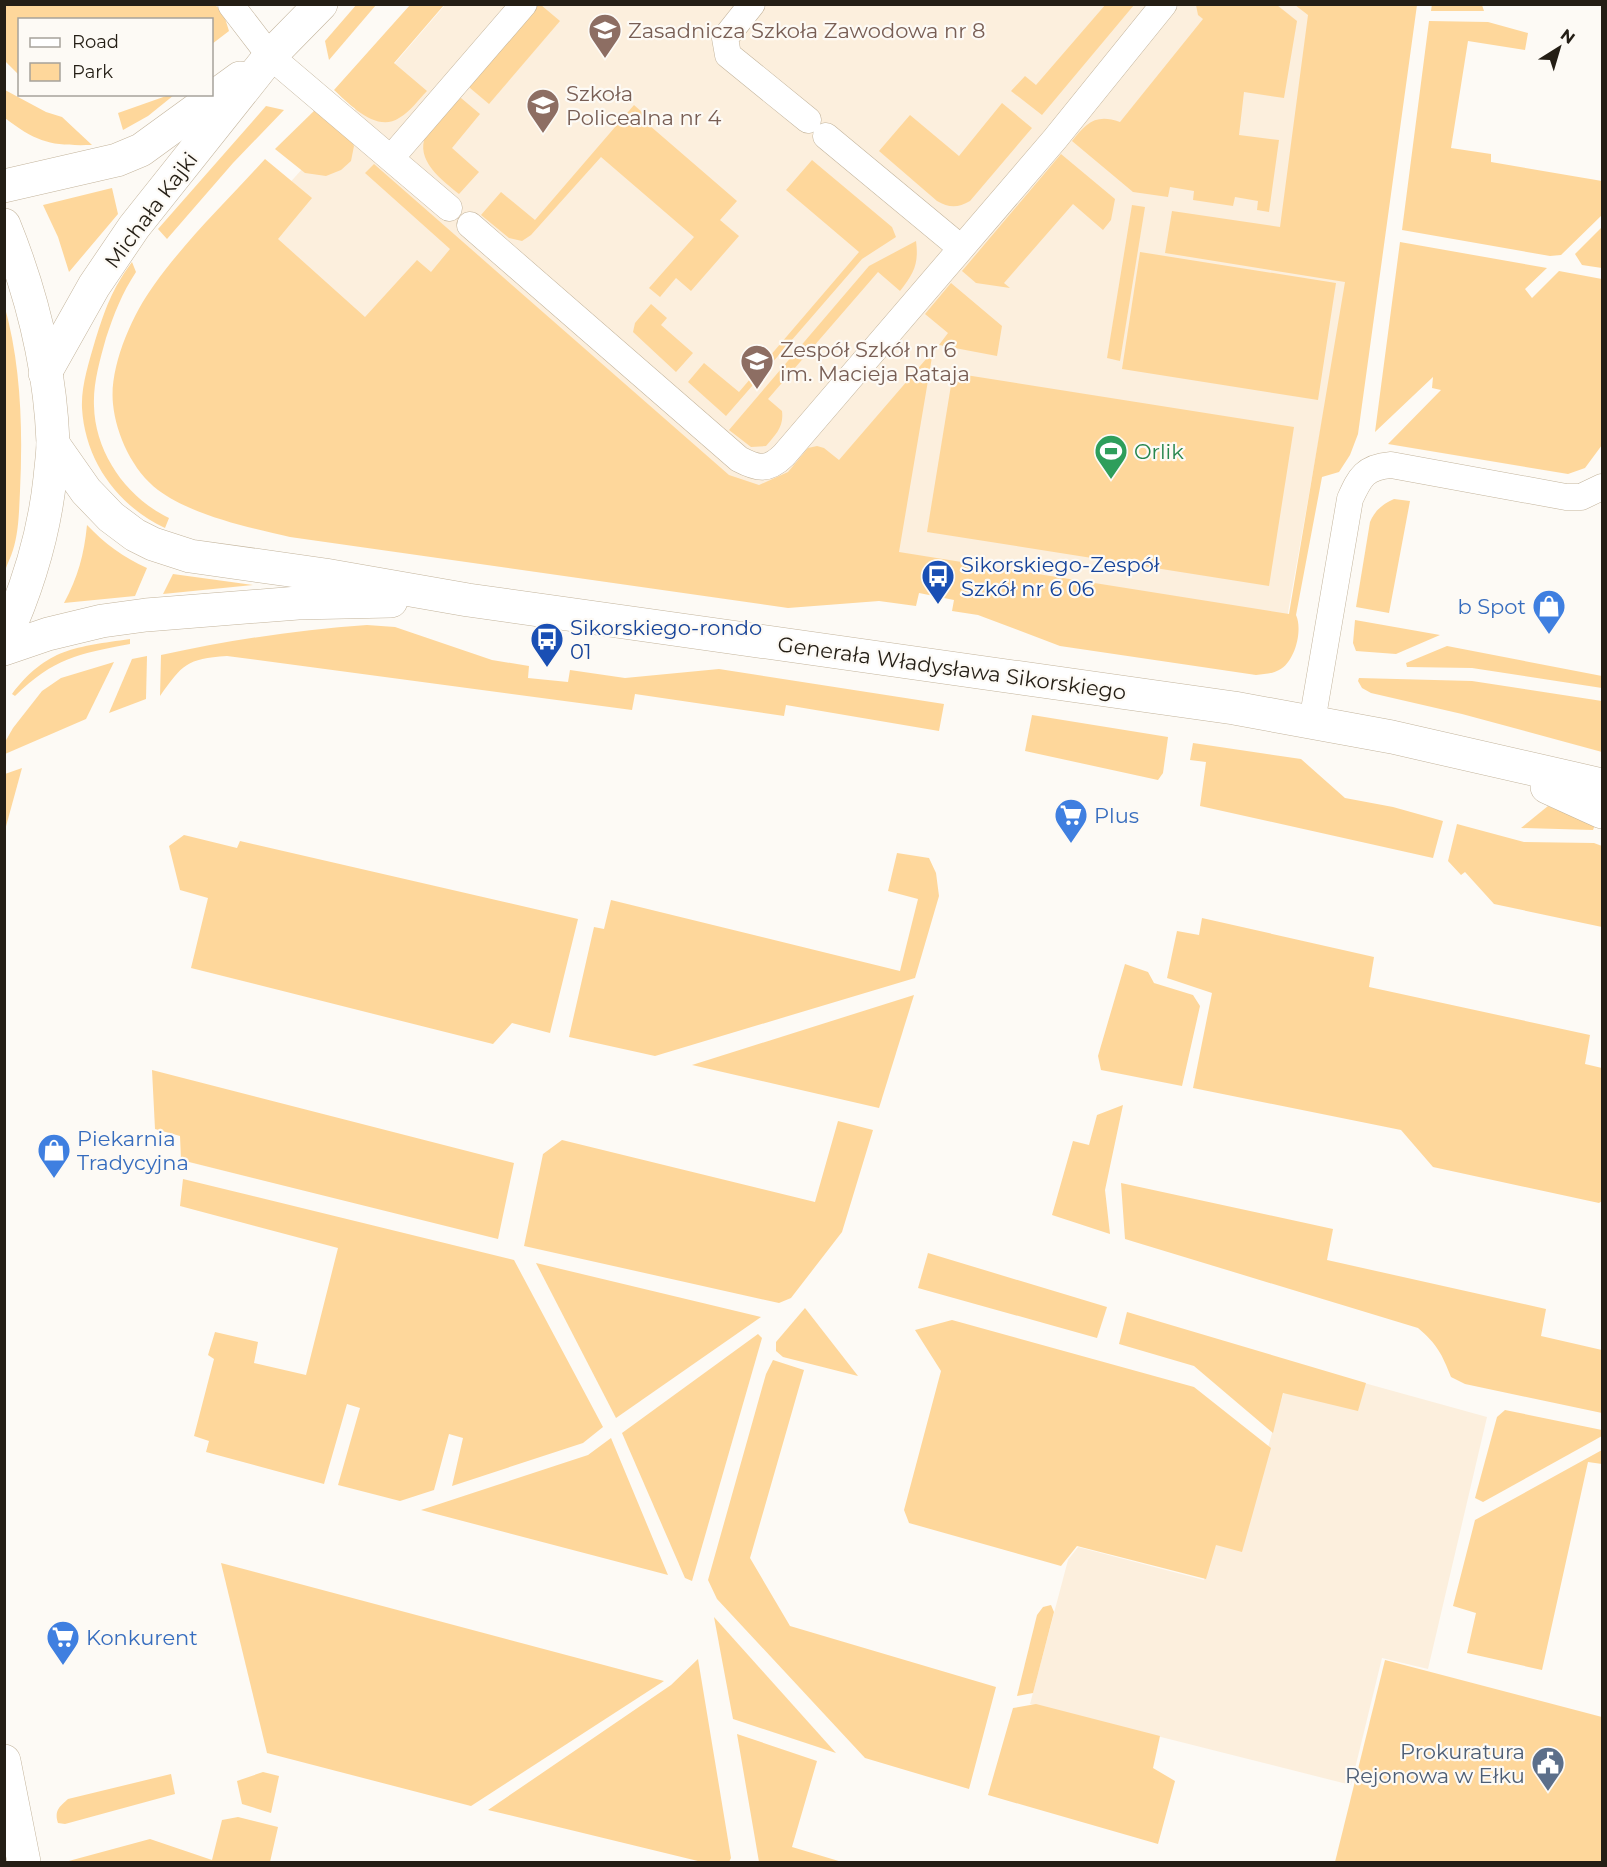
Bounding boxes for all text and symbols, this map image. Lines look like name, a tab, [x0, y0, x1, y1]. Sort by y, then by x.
school or university icon: Zasadnicza Szkoła Zawodowa nr 8	[587, 12, 623, 59]
legend	[18, 18, 213, 96]
place label: Zasadnicza Szkoła Zawodowa nr 8	[628, 18, 985, 43]
north arrow	[1529, 18, 1589, 78]
text: N	[1557, 25, 1579, 48]
text: Road	[72, 31, 119, 53]
text: Park	[72, 61, 113, 83]
place label: Szkoła Policealna nr 4	[566, 81, 722, 130]
school or university icon: Szkoła Policealna nr 4	[525, 87, 561, 134]
street label: Michała Kajki	[99, 147, 203, 273]
place label: Zespół Szkół nr 6 im. Macieja Rataja	[780, 337, 970, 386]
school or university icon: Zespół Szkół nr 6 im. Macieja Rataja	[739, 343, 775, 390]
sports icon: Orlik	[1093, 433, 1129, 480]
place label: Orlik	[1134, 439, 1184, 464]
place label: Sikorskiego-Zespół Szkół nr 6 06	[961, 552, 1160, 601]
bus stop icon: Sikorskiego-Zespół Szkół nr 6 06	[920, 558, 956, 605]
shop icon: b Spot	[1531, 588, 1567, 635]
place label: b Spot	[1457, 594, 1526, 619]
place label: Sikorskiego-rondo 01	[570, 615, 762, 664]
bus stop icon: Sikorskiego-rondo 01	[529, 621, 565, 668]
street label: Generała Władysława Sikorskiego	[776, 631, 1128, 705]
supermarket icon: Plus	[1053, 797, 1089, 844]
place label: Plus	[1094, 803, 1139, 828]
place label: Piekarnia Tradycyjna	[77, 1126, 189, 1175]
shop icon: Piekarnia Tradycyjna	[36, 1132, 72, 1179]
supermarket icon: Konkurent	[45, 1619, 81, 1666]
place label: Konkurent	[86, 1625, 198, 1650]
place label: Prokuratura Rejonowa w Ełku	[1345, 1739, 1525, 1788]
public building icon: Prokuratura Rejonowa w Ełku	[1530, 1745, 1566, 1792]

